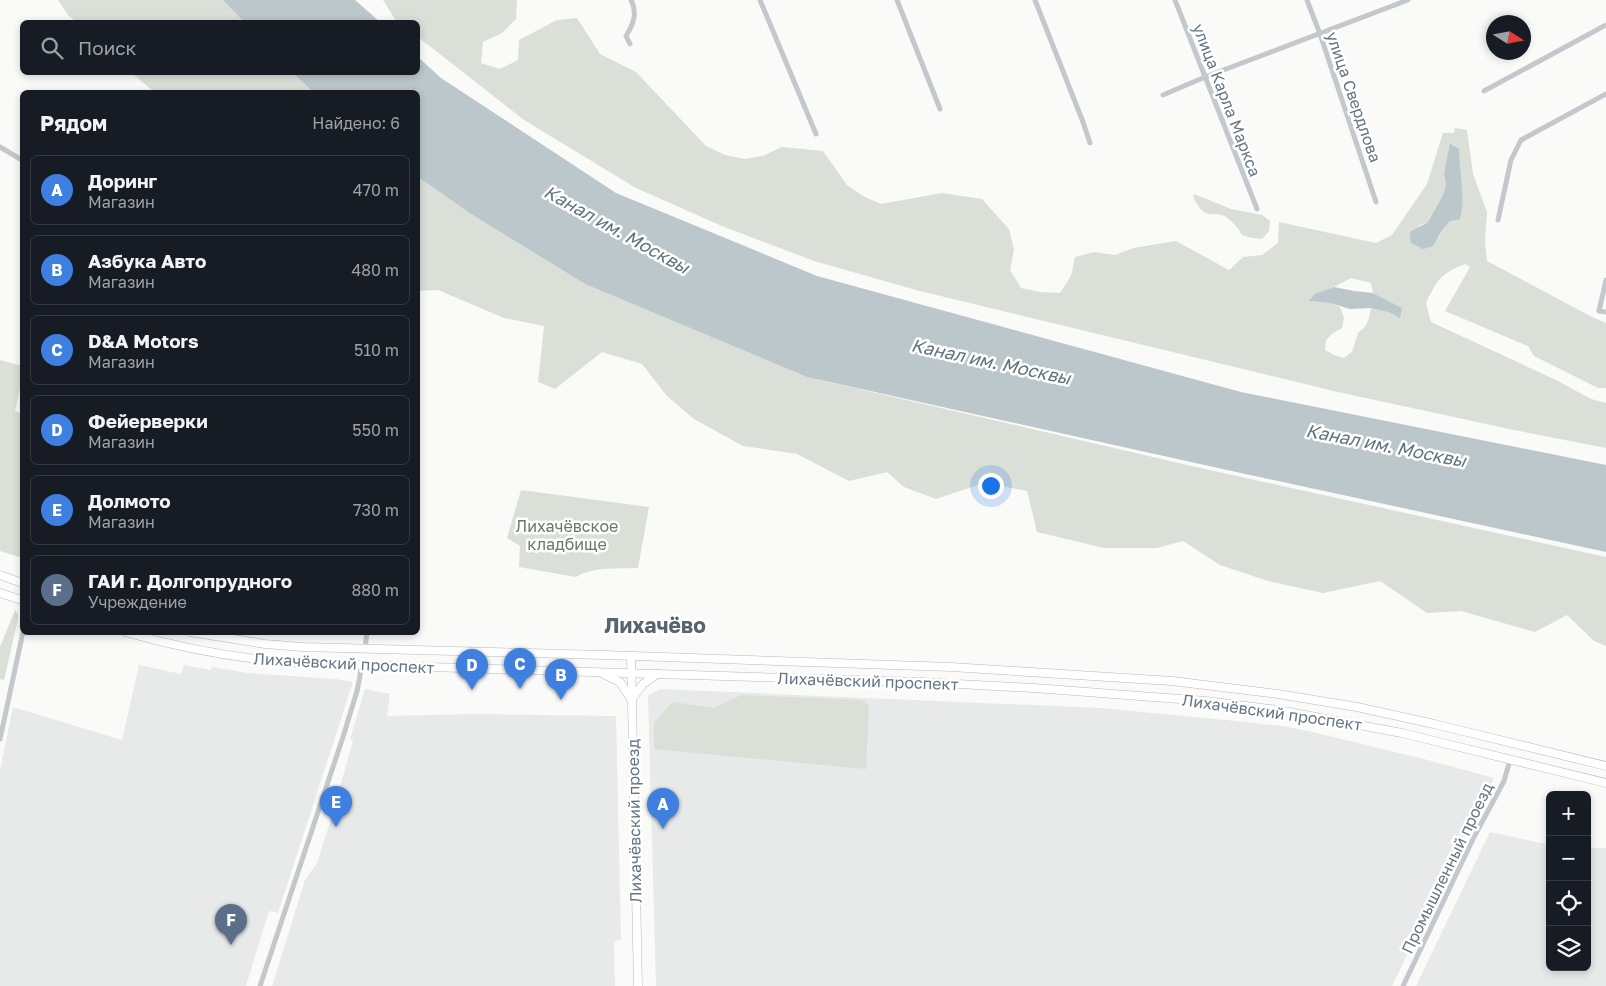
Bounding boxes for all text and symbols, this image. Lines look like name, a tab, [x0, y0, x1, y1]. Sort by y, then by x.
north arrow	[1486, 15, 1531, 60]
search box	[20, 20, 420, 75]
street label: улица Карла Маркса	[1189, 21, 1265, 179]
street label: улица Свердлова	[1322, 29, 1386, 165]
icon: search	[38, 34, 66, 62]
text: Поиск	[78, 36, 137, 59]
text: Рядом	[40, 110, 107, 136]
text: Найдено: 6	[312, 113, 400, 133]
text: Доринг	[88, 169, 157, 192]
text: A	[51, 180, 63, 200]
text: 470 m	[353, 180, 399, 200]
water label: Канал им. Москвы	[541, 180, 694, 278]
text: Магазин	[88, 192, 155, 212]
text: Азбука Авто	[88, 249, 206, 272]
text: B	[51, 260, 63, 280]
text: 480 m	[351, 260, 399, 280]
text: Магазин	[88, 272, 155, 292]
text: D&A Motors	[88, 329, 199, 352]
water label: Канал им. Москвы	[909, 333, 1074, 389]
text: C	[51, 340, 63, 360]
text: 510 m	[354, 340, 399, 360]
text: Магазин	[88, 352, 155, 372]
text: Фейерверки	[88, 409, 208, 432]
water label: Канал им. Москвы	[1304, 419, 1469, 471]
text: D	[51, 420, 63, 440]
text: 550 m	[352, 420, 399, 440]
text: Магазин	[88, 432, 155, 452]
your location	[978, 473, 1004, 499]
text: Долмото	[88, 489, 171, 512]
text: E	[52, 500, 62, 520]
text: 730 m	[353, 500, 399, 520]
text: Магазин	[88, 512, 155, 532]
park label: Лихачёвское кладбище	[516, 516, 618, 554]
text: ГАИ г. Долгопрудного	[88, 569, 292, 592]
text: F	[52, 580, 62, 600]
text: 880 m	[351, 580, 399, 600]
text: Учреждение	[88, 592, 187, 612]
district label: Лихачёво	[604, 612, 706, 638]
street label: Лихачёвский проспект	[253, 648, 435, 678]
pin: C	[504, 648, 536, 689]
pin: D	[456, 649, 488, 690]
pin: B	[545, 659, 577, 700]
street label: Лихачёвский проспект	[777, 668, 959, 694]
street label: Лихачёвский проспект	[1181, 689, 1363, 735]
street label: Лихачёвский проезд	[623, 739, 645, 903]
street label: Промышленный проезд	[1397, 779, 1497, 957]
pin: E	[320, 786, 352, 827]
pin: A	[647, 788, 679, 829]
map controls	[1546, 791, 1591, 971]
button: +	[1546, 791, 1591, 836]
button: −	[1546, 836, 1591, 881]
button: locate	[1546, 881, 1591, 926]
pin: F	[215, 904, 247, 945]
button: layers	[1546, 926, 1591, 971]

